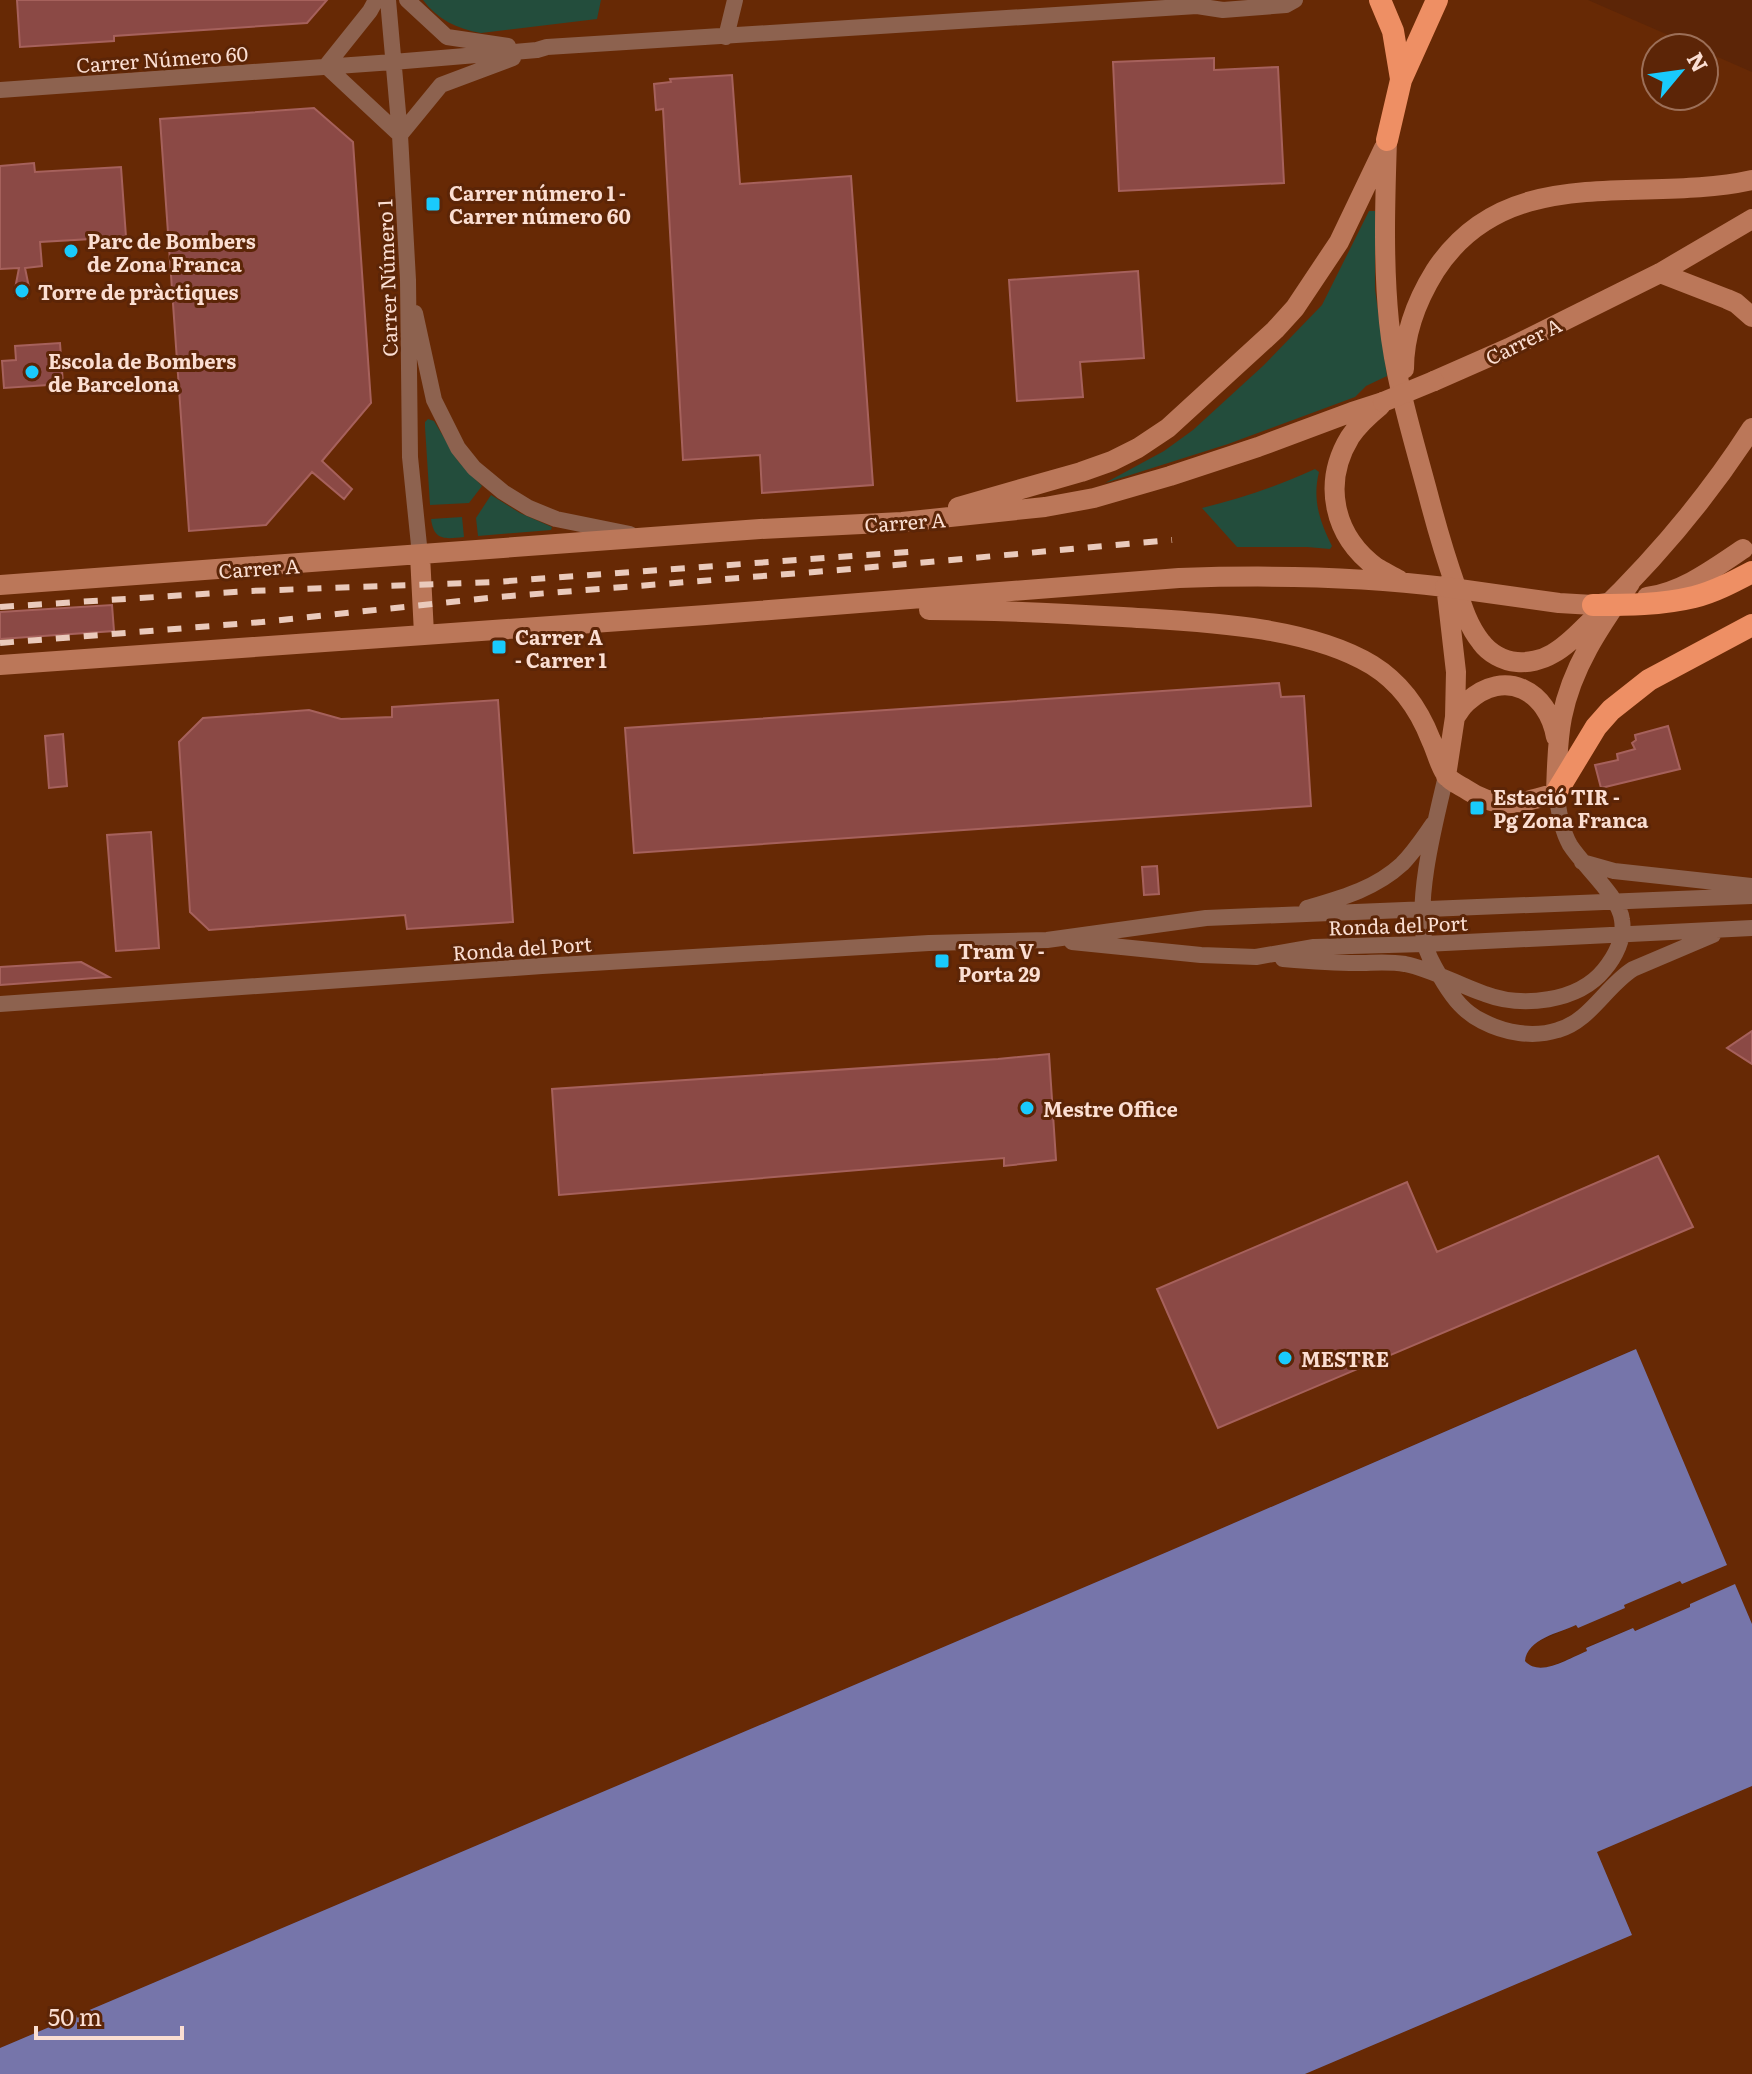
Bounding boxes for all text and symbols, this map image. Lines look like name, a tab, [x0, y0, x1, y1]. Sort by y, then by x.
north arrow	[1640, 32, 1720, 112]
street label: Carrer Número 60	[75, 37, 249, 79]
text: N	[1680, 46, 1718, 78]
place label: Carrer número 1 - Carrer número 60	[449, 177, 631, 230]
marker: Carrer número 1 - Carrer número 60	[424, 195, 442, 213]
street label: Carrer Número 1	[368, 199, 404, 357]
place label: Parc de Bombers de Zona Franca	[87, 225, 256, 278]
marker: Parc de Bombers de Zona Franca	[62, 242, 80, 260]
place label: Torre de pràctiques	[38, 276, 239, 306]
marker: Torre de pràctiques	[13, 282, 31, 300]
street label: Carrer A	[1480, 309, 1566, 371]
place label: Escola de Bombers de Barcelona	[48, 345, 236, 398]
marker: Escola de Bombers de Barcelona	[23, 363, 41, 381]
street label: Carrer A	[863, 503, 947, 539]
street label: Carrer A	[217, 549, 301, 585]
place label: Carrer A - Carrer 1	[515, 621, 607, 674]
marker: Carrer A - Carrer 1	[490, 638, 508, 656]
place label: Estació TIR - Pg Zona Franca	[1493, 781, 1649, 834]
marker: Estació TIR - Pg Zona Franca	[1468, 799, 1486, 817]
street label: Ronda del Port	[1328, 907, 1468, 941]
street label: Ronda del Port	[451, 927, 593, 967]
place label: Tram V - Porta 29	[958, 935, 1045, 988]
marker: Tram V - Porta 29	[933, 952, 951, 970]
place label: Mestre Office	[1043, 1093, 1178, 1123]
marker: Mestre Office	[1018, 1099, 1036, 1117]
place label: MESTRE	[1301, 1343, 1389, 1373]
marker: MESTRE	[1276, 1349, 1294, 1367]
scale bar	[36, 1990, 182, 2040]
text: 50 m	[48, 1998, 102, 2033]

